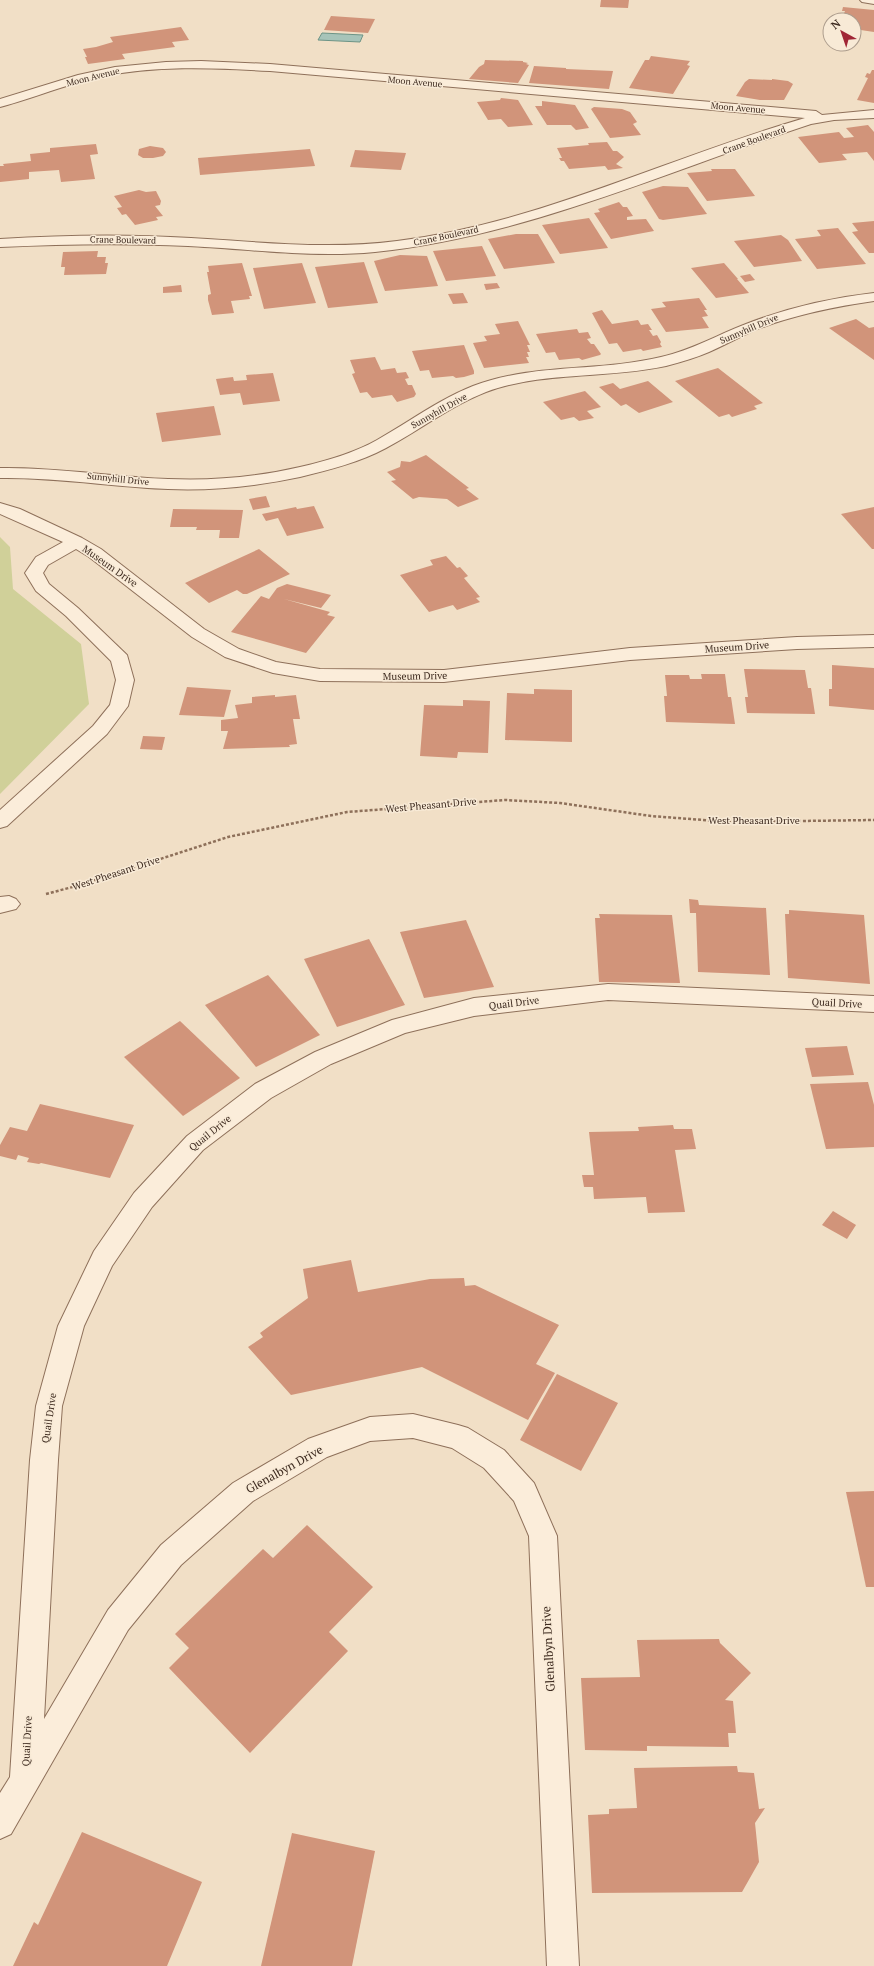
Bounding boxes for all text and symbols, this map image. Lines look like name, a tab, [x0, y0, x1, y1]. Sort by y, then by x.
north arrow	[822, 12, 862, 52]
text: N	[828, 16, 844, 32]
street label: Moon Avenue	[65, 64, 121, 89]
street label: Moon Avenue	[387, 74, 443, 90]
street label: Moon Avenue	[710, 100, 766, 116]
street label: Crane Boulevard	[721, 123, 787, 157]
street label: Crane Boulevard	[412, 223, 480, 249]
street label: Crane Boulevard	[90, 233, 156, 247]
street label: Sunnyhill Drive	[718, 311, 780, 347]
street label: Sunnyhill Drive	[409, 390, 470, 431]
street label: Sunnyhill Drive	[86, 470, 150, 488]
street label: Museum Drive	[80, 542, 140, 590]
street label: Museum Drive	[704, 638, 770, 656]
street label: Museum Drive	[383, 669, 447, 683]
street label: West Pheasant Drive	[385, 795, 477, 815]
street label: West Pheasant Drive	[708, 814, 800, 827]
street label: West Pheasant Drive	[71, 853, 161, 893]
street label: Quail Drive	[488, 993, 540, 1013]
street label: Quail Drive	[811, 995, 863, 1011]
street label: Quail Drive	[186, 1112, 234, 1154]
street label: Quail Drive	[39, 1392, 59, 1444]
street label: Glenalbyn Drive	[243, 1442, 325, 1496]
street label: Glenalbyn Drive	[538, 1606, 558, 1692]
street label: Quail Drive	[19, 1715, 35, 1767]

